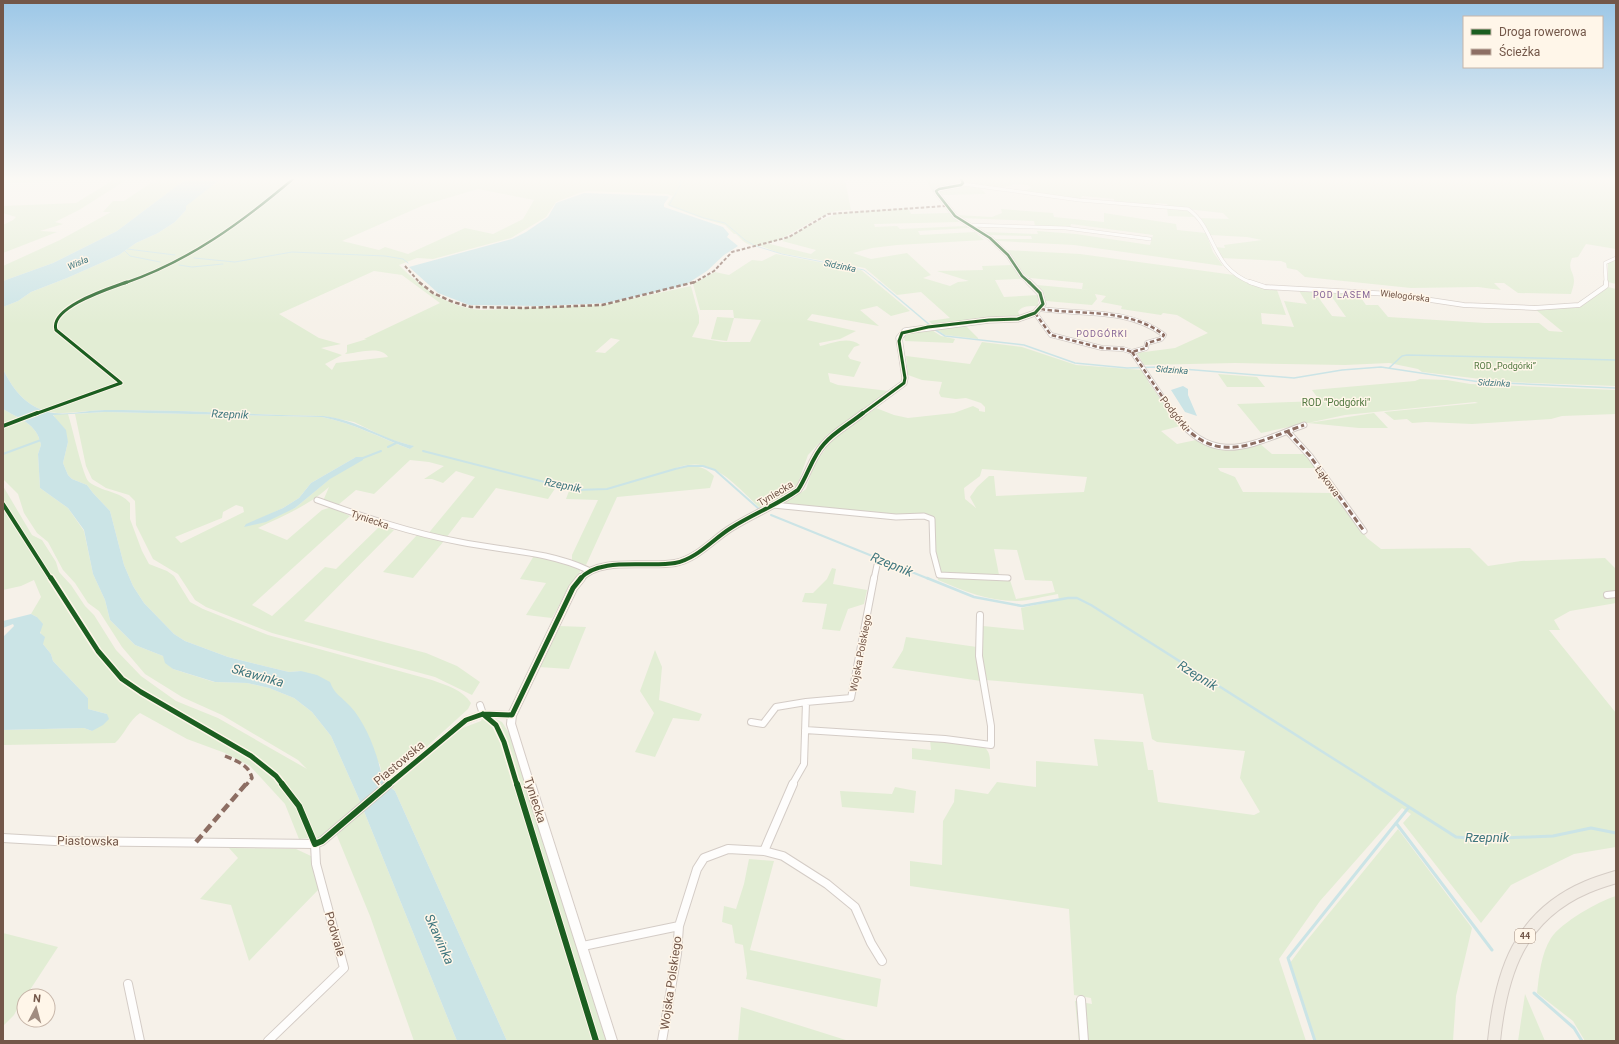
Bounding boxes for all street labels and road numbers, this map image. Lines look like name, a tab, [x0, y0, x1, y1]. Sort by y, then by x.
street label: Wielogórska	[1380, 288, 1430, 304]
street label: Podgórki	[1158, 394, 1191, 432]
street label: Łąkowa	[1313, 464, 1342, 499]
street label: Tyniecka	[756, 479, 795, 508]
street label: Tyniecka	[349, 508, 390, 531]
street label: Wojska Polskiego	[848, 613, 873, 693]
street label: Piastowska	[371, 738, 427, 788]
street label: Tyniecka	[521, 775, 549, 825]
street label: Piastowska	[57, 833, 119, 849]
street label: Podwale	[322, 910, 348, 958]
road number: 44	[1515, 929, 1535, 943]
street label: Wojska Polskiego	[658, 935, 685, 1031]

